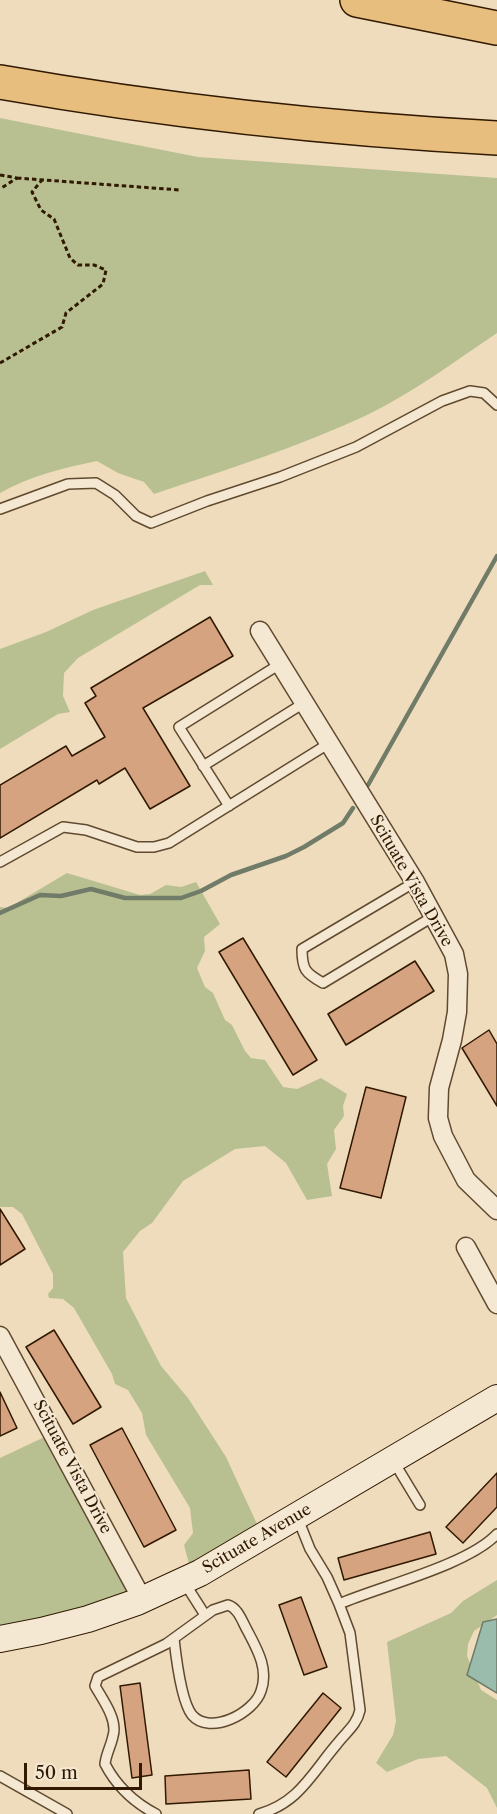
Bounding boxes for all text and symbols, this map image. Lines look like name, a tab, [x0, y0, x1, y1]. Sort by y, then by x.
street label: Scituate Vista Drive	[365, 812, 457, 950]
street label: Scituate Vista Drive	[29, 1397, 115, 1537]
street label: Scituate Avenue	[199, 1500, 315, 1578]
scale bar	[27, 1751, 146, 1789]
text: 50 m	[35, 1762, 78, 1784]

